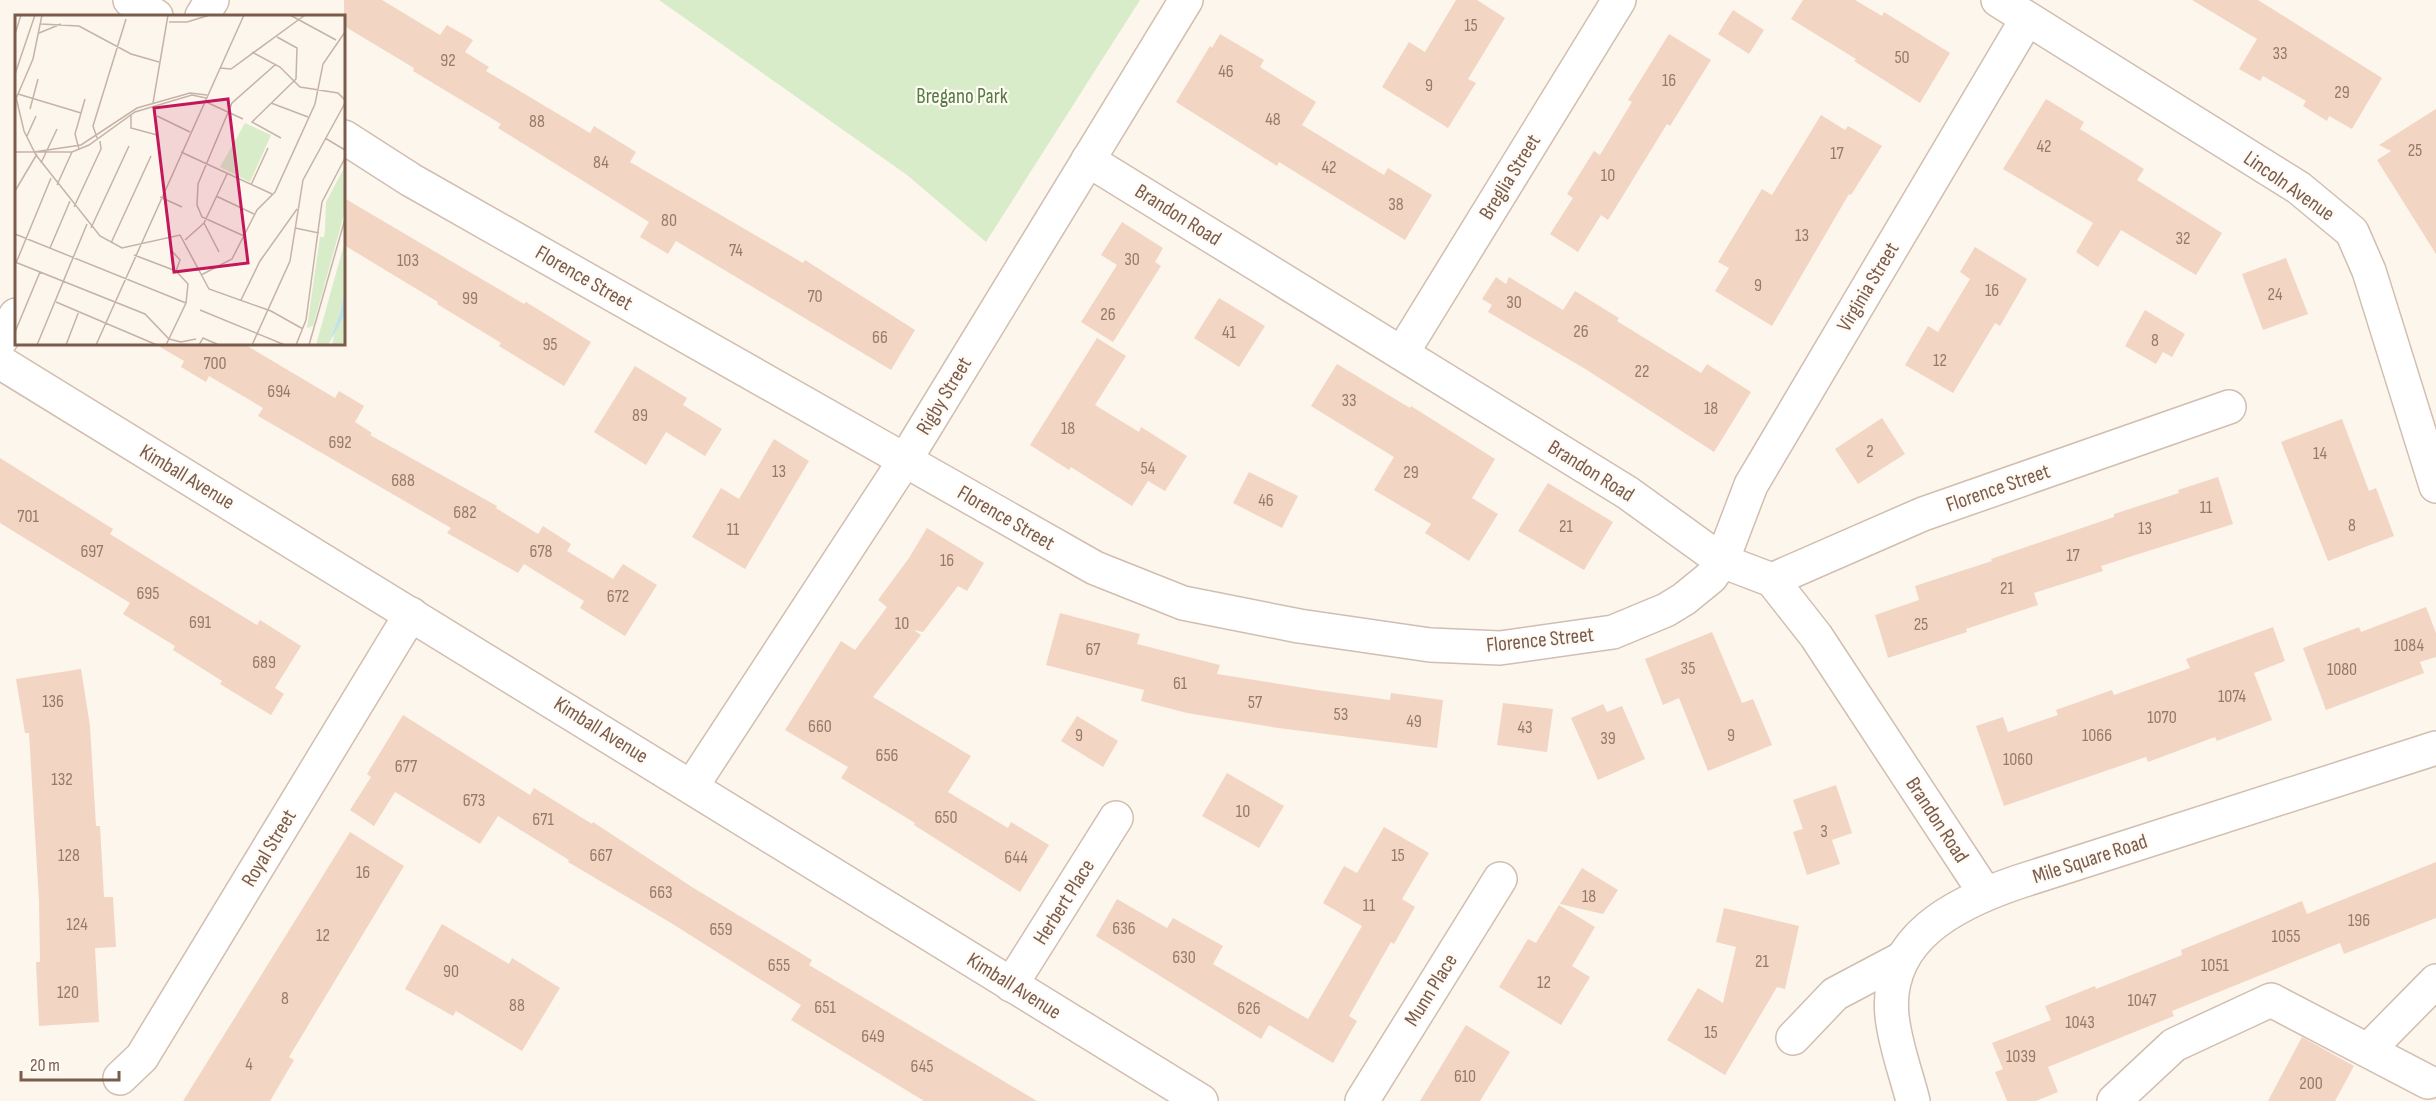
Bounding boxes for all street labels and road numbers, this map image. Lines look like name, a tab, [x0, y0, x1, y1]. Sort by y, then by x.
street label: Breglia Street	[1474, 130, 1546, 224]
street label: Lincoln Avenue	[2239, 146, 2339, 226]
street label: Brandon Road	[1130, 179, 1226, 251]
street label: Virginia Street	[1832, 238, 1904, 336]
street label: Florence Street	[531, 240, 637, 316]
street label: Rigby Street	[911, 353, 977, 439]
street label: Brandon Road	[1543, 435, 1639, 507]
street label: Kimball Avenue	[135, 439, 239, 515]
street label: Florence Street	[1943, 459, 2053, 517]
street label: Florence Street	[953, 480, 1059, 556]
street label: Florence Street	[1485, 622, 1595, 658]
street label: Kimball Avenue	[549, 691, 653, 769]
street label: Brandon Road	[1900, 773, 1974, 867]
street label: Royal Street	[236, 805, 302, 891]
street label: Mile Square Road	[2029, 829, 2151, 889]
street label: Herbert Place	[1028, 855, 1100, 949]
street label: Kimball Avenue	[962, 947, 1066, 1025]
street label: Munn Place	[1399, 949, 1463, 1031]

